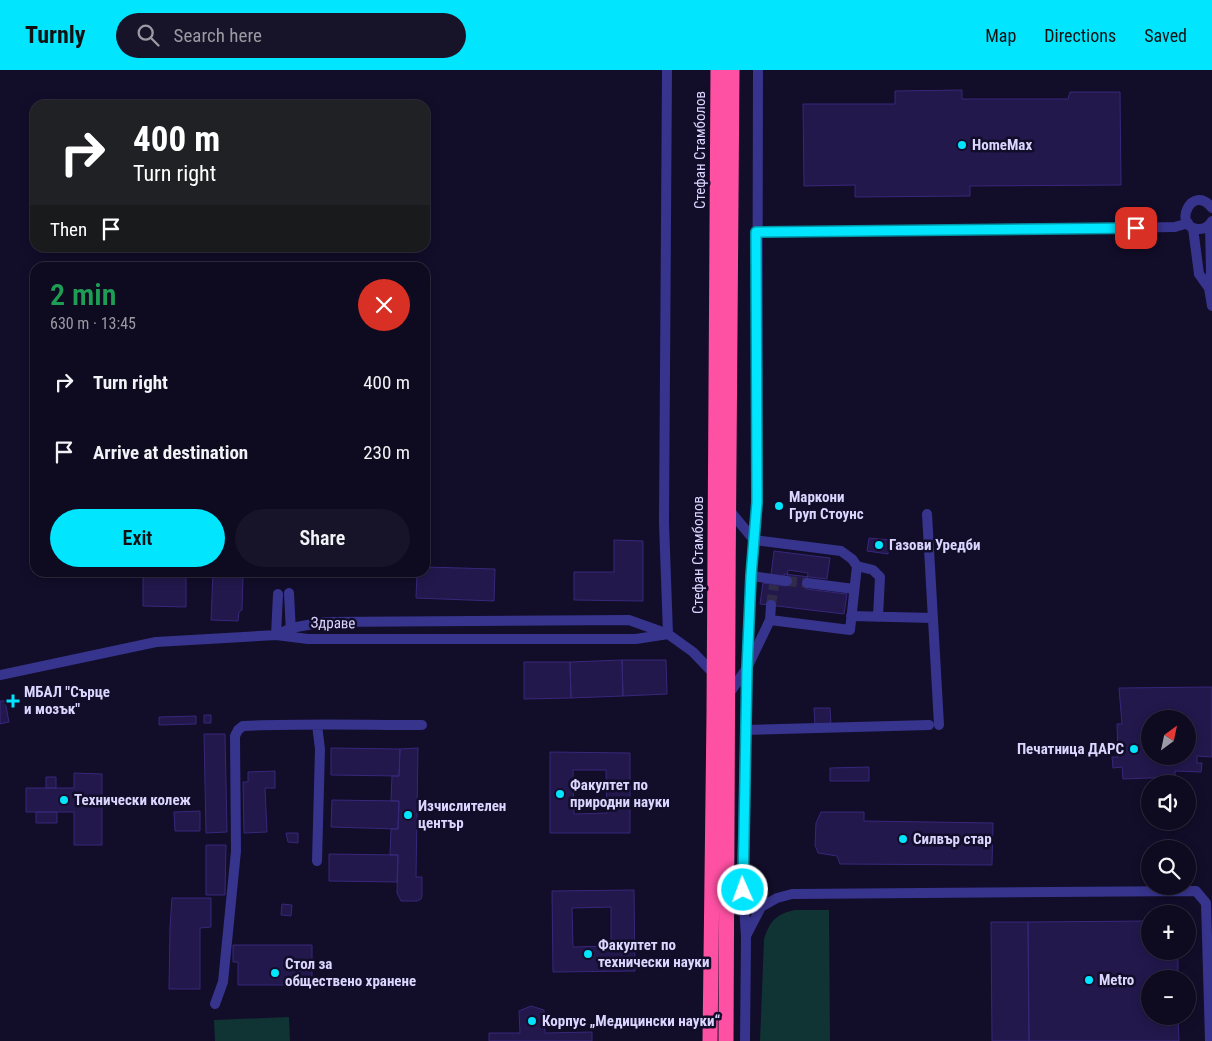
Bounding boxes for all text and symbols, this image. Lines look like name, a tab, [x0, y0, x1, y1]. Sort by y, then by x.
search box	[116, 13, 466, 58]
text: Turnly	[25, 21, 86, 49]
icon: search	[134, 21, 162, 49]
text: Search here	[174, 24, 262, 47]
text: Map	[985, 25, 1016, 46]
text: Directions	[1044, 25, 1116, 46]
text: Saved	[1144, 25, 1187, 46]
street label: Стефан Стамболов	[691, 91, 709, 209]
text: 400 m	[133, 119, 220, 160]
icon: right	[50, 120, 115, 185]
place label: HomeMax	[972, 136, 1032, 154]
marker: HomeMax	[956, 139, 968, 151]
text: Turn right	[133, 161, 216, 186]
pin	[1115, 207, 1157, 249]
icon: arrive	[1122, 214, 1150, 242]
icon: arrive	[97, 215, 125, 243]
text: Then	[50, 218, 87, 241]
text: 2 min	[50, 277, 116, 312]
button: close	[358, 279, 410, 331]
text: 630 m · 13:45	[50, 314, 136, 333]
icon: right	[50, 368, 78, 396]
text: Turn right	[93, 371, 168, 394]
text: 400 m	[363, 371, 410, 394]
icon: arrive	[50, 438, 78, 466]
text: Arrive at destination	[93, 441, 248, 464]
text: 230 m	[363, 441, 410, 464]
place label: Маркони Груп Стоунс	[789, 488, 864, 523]
street label: Стефан Стамболов	[689, 496, 707, 614]
marker: Маркони Груп Стоунс	[773, 500, 785, 512]
button: Exit	[50, 509, 225, 567]
button: Share	[235, 509, 410, 567]
place label: Газови Уредби	[889, 536, 981, 554]
marker: Газови Уредби	[873, 539, 885, 551]
street label: Здраве	[310, 614, 356, 632]
place label: МБАЛ "Сърце и мозък"	[24, 683, 110, 718]
marker: МБАЛ "Сърце и мозък"	[6, 694, 20, 708]
north arrow	[1141, 710, 1196, 765]
map controls	[1141, 710, 1196, 1025]
place label: Печатница ДАРС	[1017, 740, 1124, 758]
marker: Печатница ДАРС	[1128, 743, 1140, 755]
button: sound	[1141, 775, 1196, 830]
place label: Факултет по природни науки	[570, 776, 670, 811]
marker: Факултет по природни науки	[554, 788, 566, 800]
place label: Технически колеж	[74, 791, 191, 809]
marker: Технически колеж	[58, 794, 70, 806]
place label: Изчислителен център	[418, 797, 506, 832]
marker: Изчислителен център	[402, 809, 414, 821]
place label: Силвър стар	[913, 830, 992, 848]
marker: Силвър стар	[897, 833, 909, 845]
button: search	[1141, 840, 1196, 895]
position arrow	[716, 863, 768, 915]
button: +	[1141, 905, 1196, 960]
place label: Факултет по технически науки	[598, 936, 709, 971]
marker: Факултет по технически науки	[582, 948, 594, 960]
place label: Стол за обществено хранене	[285, 955, 416, 990]
marker: Стол за обществено хранене	[269, 967, 281, 979]
button: −	[1141, 970, 1196, 1025]
place label: Metro	[1099, 971, 1134, 989]
marker: Metro	[1083, 974, 1095, 986]
place label: Корпус „Медицински науки“	[542, 1012, 720, 1030]
marker: Корпус „Медицински науки“	[526, 1015, 538, 1027]

